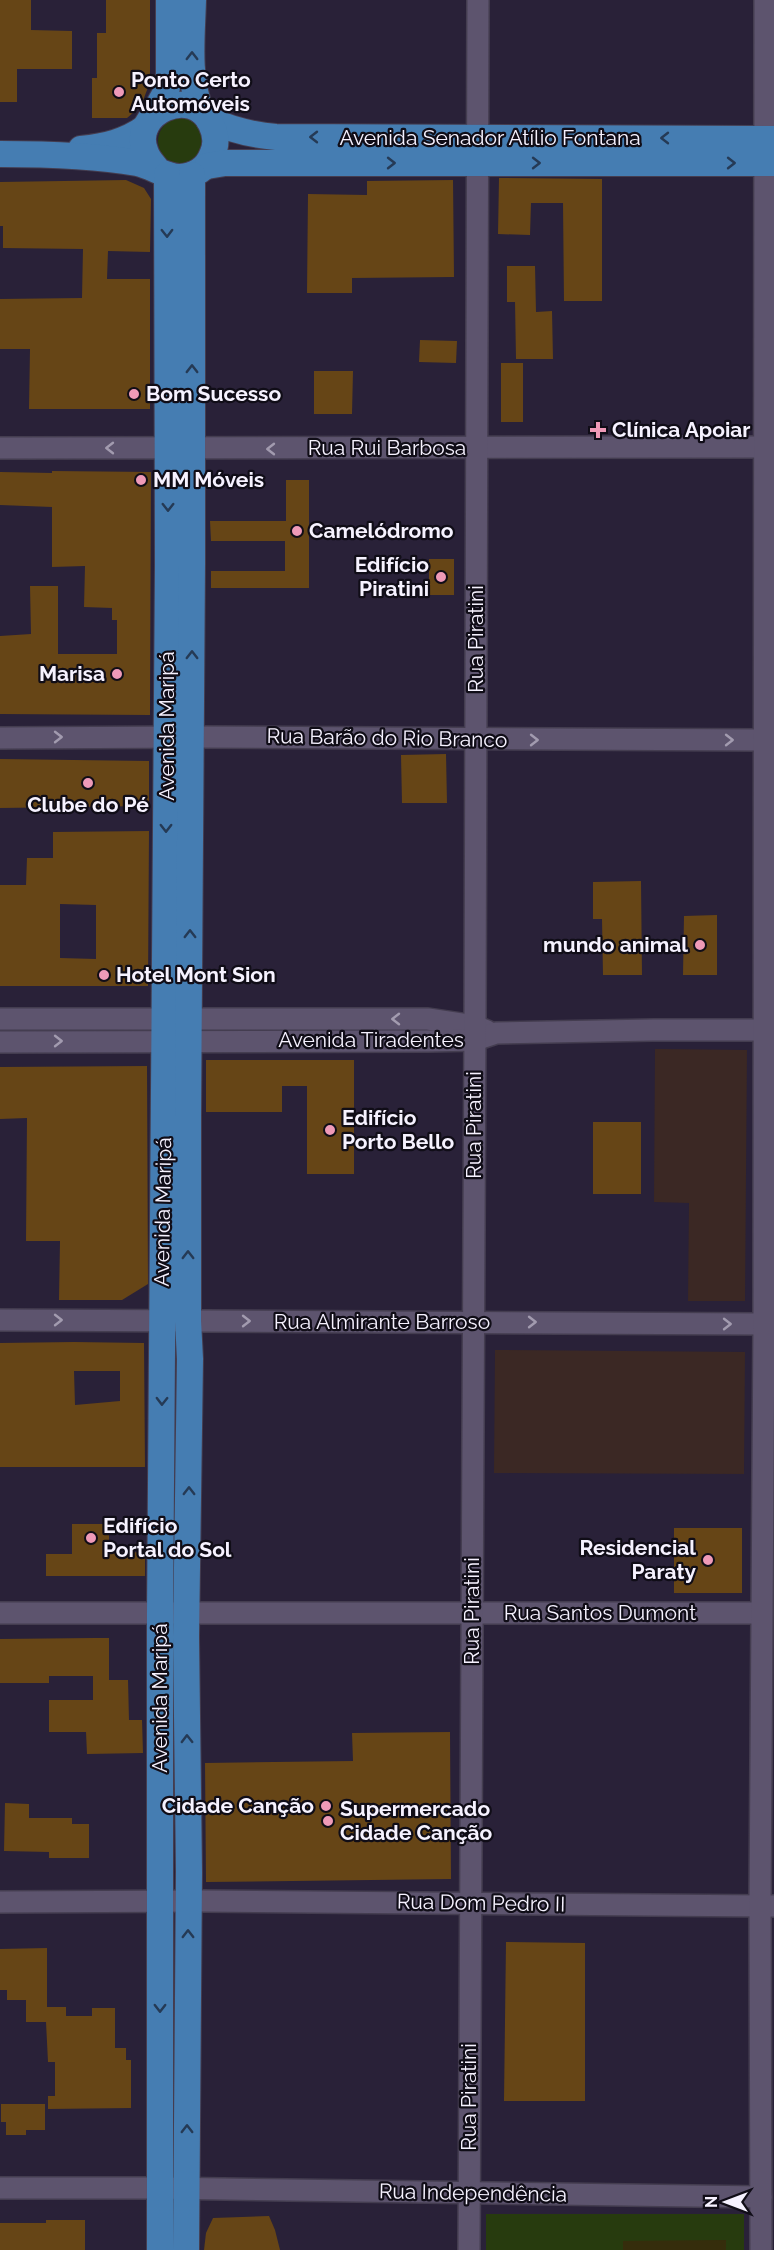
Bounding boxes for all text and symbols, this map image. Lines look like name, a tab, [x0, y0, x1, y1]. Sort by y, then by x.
one-way arrow	[186, 52, 198, 61]
place label: Ponto Certo Automóveis	[131, 67, 251, 116]
marker: Ponto Certo Automóveis	[112, 85, 126, 99]
street label: Avenida Senador Atílio Fontana	[339, 125, 641, 150]
one-way arrow	[309, 131, 318, 143]
one-way arrow	[660, 132, 669, 144]
one-way arrow	[387, 157, 396, 169]
one-way arrow	[531, 157, 540, 169]
one-way arrow	[726, 157, 735, 169]
one-way arrow	[161, 228, 173, 237]
one-way arrow	[186, 365, 198, 374]
place label: Bom Sucesso	[146, 381, 281, 406]
marker: Bom Sucesso	[127, 387, 141, 401]
place label: Clínica Apoiar	[612, 417, 750, 442]
marker: Clínica Apoiar	[589, 421, 607, 439]
street label: Rua Rui Barbosa	[308, 435, 466, 460]
one-way arrow	[105, 442, 114, 454]
one-way arrow	[266, 442, 275, 455]
place label: MM Móveis	[153, 467, 264, 492]
marker: MM Móveis	[134, 473, 148, 487]
one-way arrow	[162, 502, 174, 511]
place label: Camelódromo	[309, 518, 454, 543]
marker: Camelódromo	[290, 524, 304, 538]
place label: Edifício Piratini	[355, 552, 429, 601]
marker: Edifício Piratini	[434, 570, 448, 584]
street label: Rua Piratini	[463, 585, 488, 693]
one-way arrow	[185, 650, 198, 659]
street label: Avenida Maripá	[154, 651, 179, 801]
place label: Marisa	[39, 661, 105, 686]
marker: Marisa	[110, 667, 124, 681]
street label: Rua Barão do Rio Branco	[266, 723, 508, 752]
one-way arrow	[54, 731, 63, 743]
one-way arrow	[529, 734, 538, 746]
one-way arrow	[724, 734, 733, 746]
marker: Clube do Pé	[81, 776, 95, 790]
place label: Clube do Pé	[27, 792, 149, 817]
one-way arrow	[160, 823, 172, 832]
one-way arrow	[184, 929, 196, 938]
place label: mundo animal	[543, 932, 688, 957]
marker: mundo animal	[693, 938, 707, 952]
place label: Hotel Mont Sion	[116, 962, 276, 987]
marker: Hotel Mont Sion	[97, 968, 111, 982]
one-way arrow	[392, 1013, 401, 1025]
street label: Avenida Tiradentes	[278, 1027, 464, 1052]
one-way arrow	[54, 1035, 63, 1047]
street label: Rua Piratini	[461, 1071, 486, 1179]
place label: Edifício Porto Bello	[342, 1105, 455, 1154]
marker: Edifício Porto Bello	[323, 1123, 337, 1137]
street label: Avenida Maripá	[149, 1137, 176, 1287]
one-way arrow	[182, 1250, 194, 1259]
street label: Rua Almirante Barroso	[274, 1309, 490, 1334]
one-way arrow	[54, 1314, 63, 1327]
one-way arrow	[242, 1315, 251, 1327]
one-way arrow	[528, 1316, 537, 1329]
one-way arrow	[723, 1318, 732, 1330]
one-way arrow	[156, 1396, 168, 1405]
one-way arrow	[183, 1487, 195, 1496]
place label: Edifício Portal do Sol	[103, 1513, 232, 1562]
marker: Edifício Portal do Sol	[84, 1531, 98, 1545]
place label: Residencial Paraty	[579, 1535, 696, 1584]
marker: Residencial Paraty	[701, 1553, 715, 1567]
street label: Rua Piratini	[459, 1557, 484, 1665]
street label: Rua Santos Dumont	[504, 1600, 696, 1625]
street label: Avenida Maripá	[147, 1623, 172, 1773]
one-way arrow	[181, 1734, 193, 1743]
place label: Cidade Canção	[162, 1793, 314, 1818]
place label: Supermercado Cidade Canção	[340, 1796, 493, 1845]
marker: Cidade Canção	[319, 1799, 333, 1813]
marker: Supermercado Cidade Canção	[321, 1814, 335, 1828]
street label: Rua Dom Pedro II	[397, 1889, 565, 1916]
one-way arrow	[182, 1929, 194, 1938]
one-way arrow	[154, 2004, 166, 2013]
street label: Rua Piratini	[456, 2043, 481, 2151]
one-way arrow	[181, 2124, 193, 2133]
north arrow	[696, 2172, 756, 2232]
street label: Rua Independência	[379, 2178, 567, 2207]
text: N	[702, 2196, 721, 2208]

